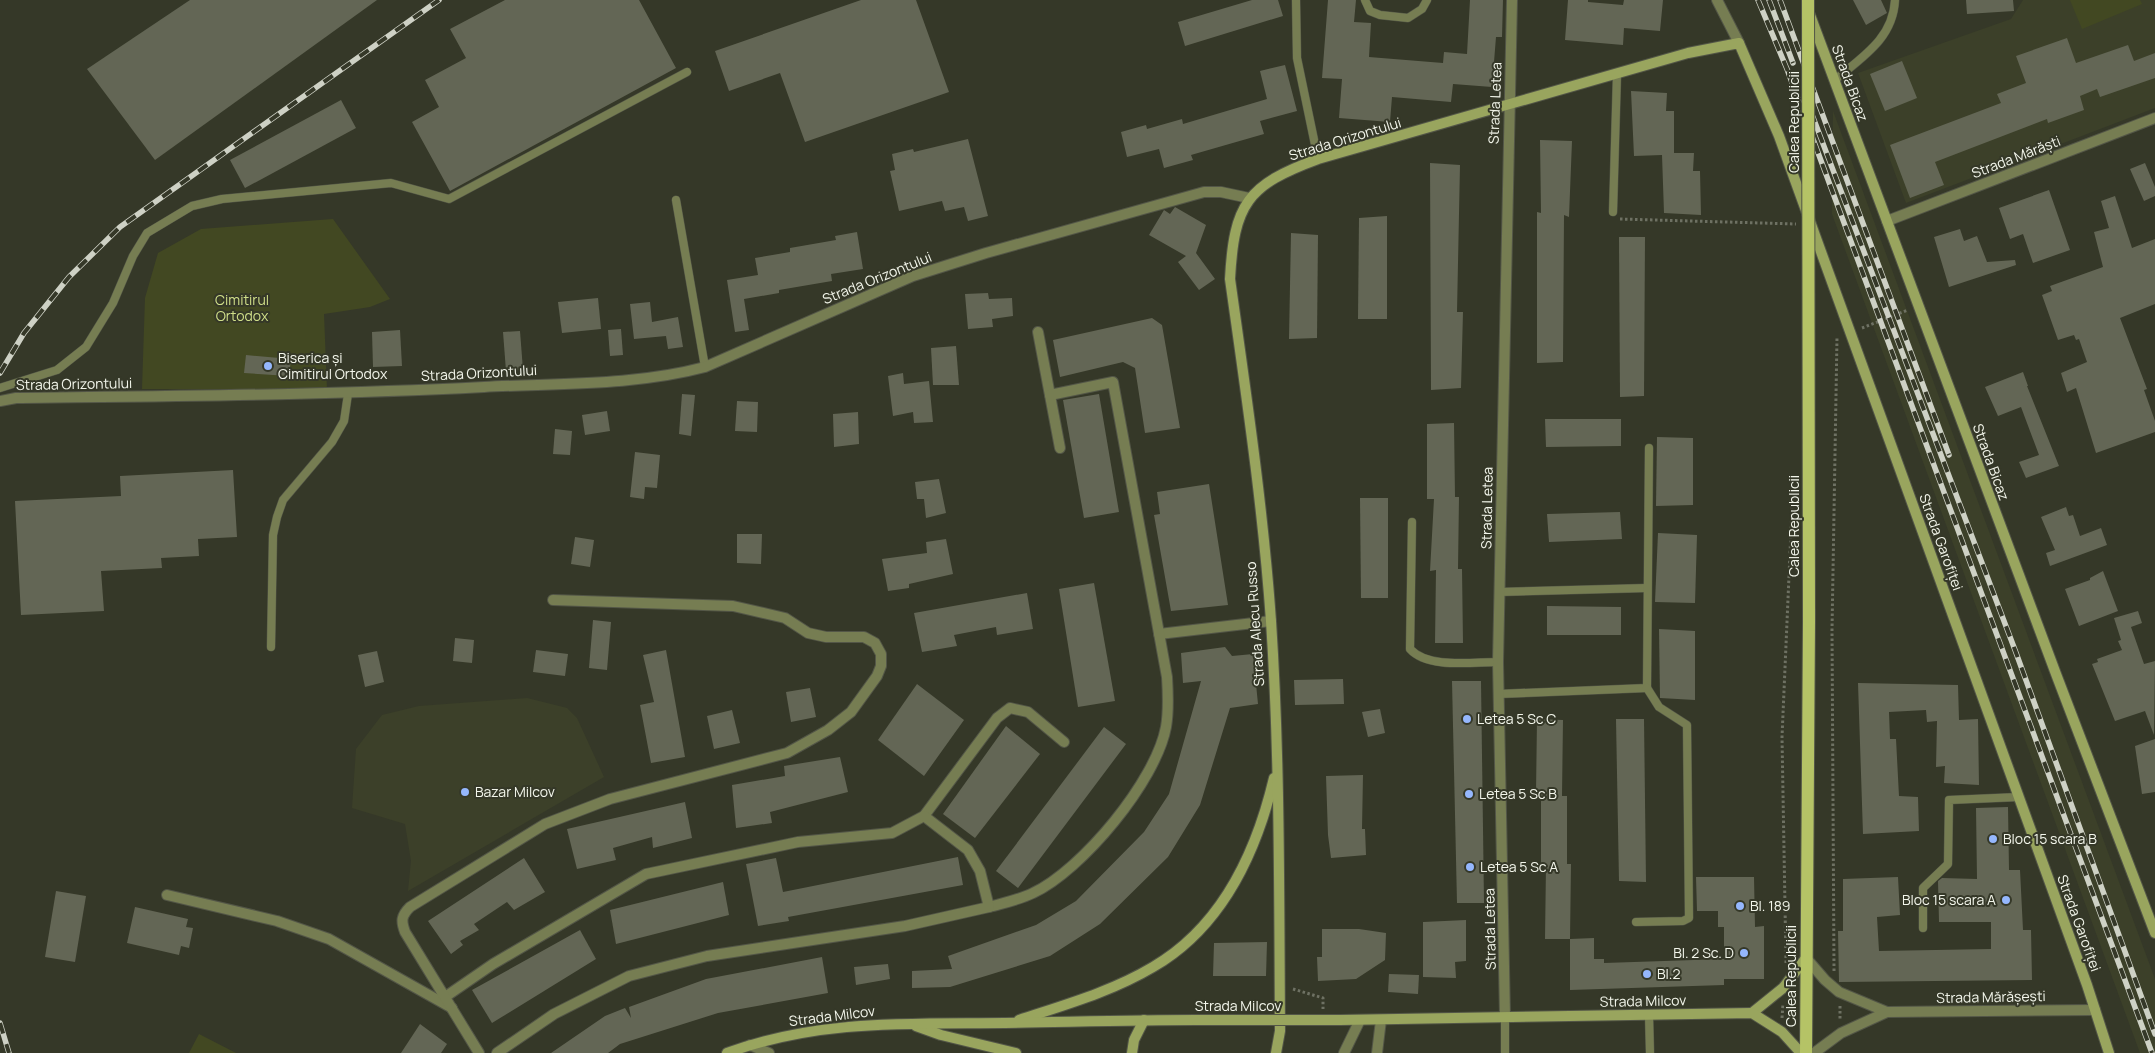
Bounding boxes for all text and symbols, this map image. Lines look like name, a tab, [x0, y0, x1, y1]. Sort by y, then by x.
street label: Strada Bicaz	[1828, 42, 1873, 124]
street label: Strada Letea	[1484, 62, 1505, 144]
street label: Calea Republicii	[1784, 71, 1803, 173]
street label: Strada Orizontului	[1286, 112, 1403, 165]
street label: Strada Mărăști	[1969, 131, 2063, 182]
street label: Strada Orizontului	[819, 247, 934, 308]
park label: Cimitirul Ortodox	[215, 290, 269, 325]
place label: Biserica și Cimitirul Ortodox	[278, 348, 388, 383]
marker: Biserica și Cimitirul Ortodox	[262, 360, 274, 372]
street label: Strada Orizontului	[420, 360, 538, 385]
street label: Strada Orizontului	[16, 373, 132, 394]
street label: Strada Bicaz	[1969, 421, 2014, 503]
street label: Strada Letea	[1476, 467, 1497, 549]
street label: Calea Republicii	[1784, 475, 1803, 577]
street label: Strada Garofiței	[1915, 491, 1968, 593]
street label: Strada Alecu Russo	[1241, 561, 1268, 687]
place label: Letea 5 Sc C	[1477, 709, 1556, 728]
marker: Letea 5 Sc C	[1461, 713, 1473, 725]
place label: Bazar Milcov	[475, 782, 555, 801]
place label: Letea 5 Sc B	[1479, 784, 1557, 803]
marker: Bazar Milcov	[459, 786, 471, 798]
marker: Letea 5 Sc B	[1463, 788, 1475, 800]
place label: Bloc 15 scara B	[2003, 829, 2097, 848]
marker: Bloc 15 scara B	[1987, 833, 1999, 845]
place label: Letea 5 Sc A	[1480, 857, 1558, 876]
marker: Letea 5 Sc A	[1464, 861, 1476, 873]
street label: Strada Garofiței	[2053, 872, 2106, 974]
street label: Strada Letea	[1479, 888, 1500, 970]
place label: Bloc 15 scara A	[1902, 890, 1996, 909]
marker: Bloc 15 scara A	[2000, 894, 2012, 906]
place label: Bl. 189	[1750, 896, 1790, 915]
marker: Bl. 189	[1734, 900, 1746, 912]
street label: Calea Republicii	[1781, 925, 1800, 1027]
place label: Bl. 2 Sc. D	[1673, 943, 1734, 962]
marker: Bl. 2 Sc. D	[1738, 947, 1750, 959]
place label: Bl.2	[1657, 964, 1680, 983]
marker: Bl.2	[1641, 968, 1653, 980]
street label: Strada Mărășești	[1936, 986, 2046, 1007]
street label: Strada Milcov	[1600, 990, 1686, 1011]
street label: Strada Milcov	[1195, 996, 1281, 1015]
street label: Strada Milcov	[788, 1001, 876, 1030]

